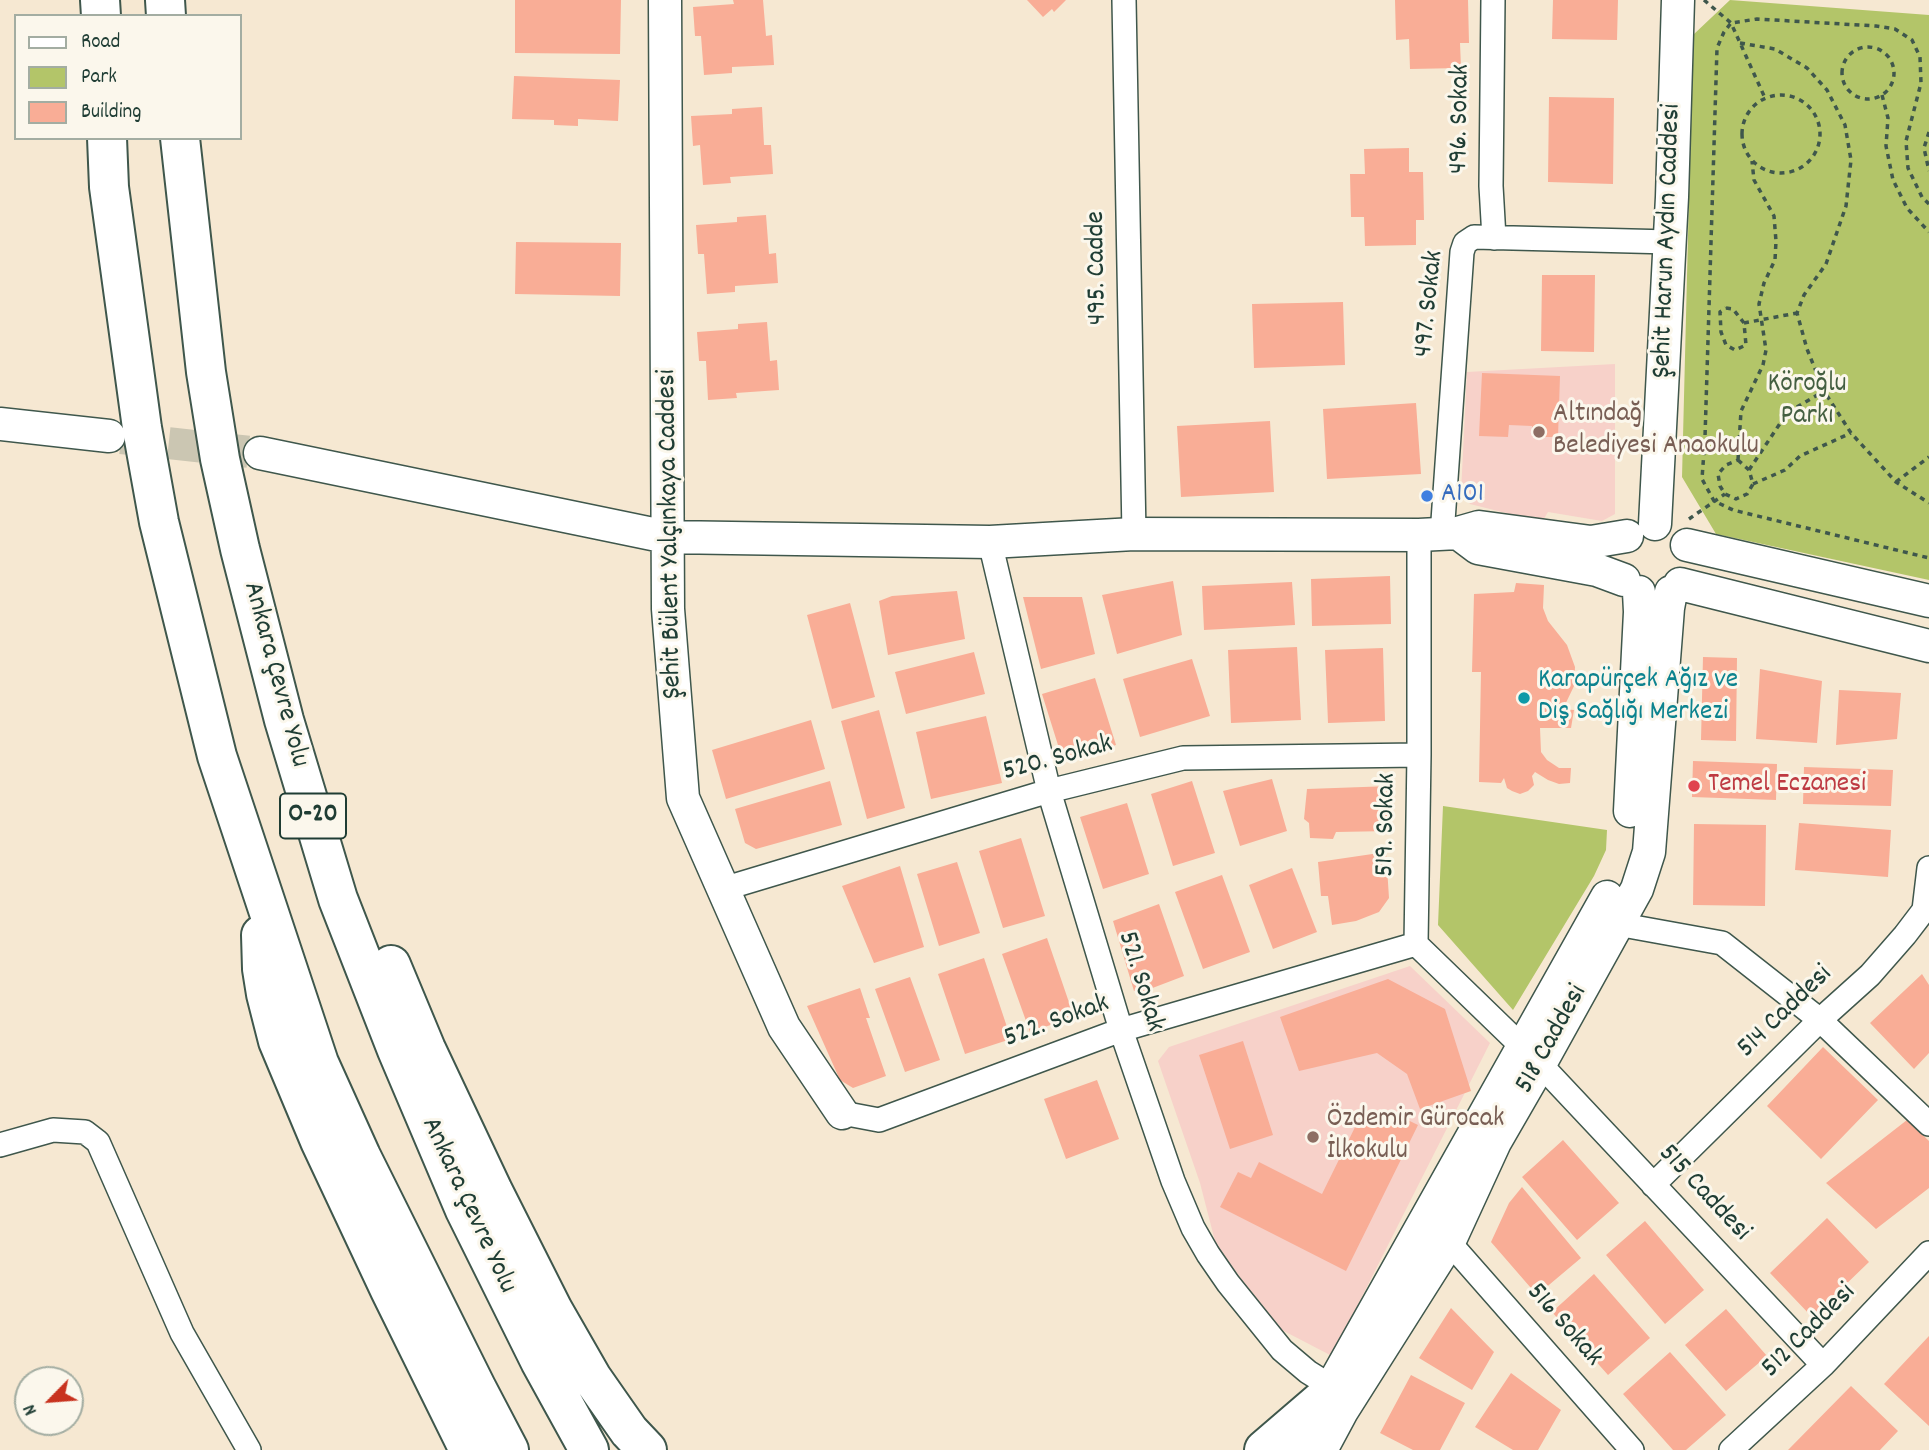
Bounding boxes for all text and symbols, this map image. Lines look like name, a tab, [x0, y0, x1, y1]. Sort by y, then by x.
legend	[14, 14, 242, 140]
text: Road	[81, 28, 120, 58]
text: Park	[81, 63, 117, 93]
street label: 496. Sokak	[1444, 64, 1480, 174]
text: Building	[81, 98, 141, 128]
street label: Şehit Harun Aydın Caddesi	[1647, 103, 1691, 379]
street label: 495. Cadde	[1081, 211, 1117, 325]
street label: 497. Sokak	[1409, 249, 1453, 359]
street label: Şehit Bülent Yalçınkaya Caddesi	[652, 369, 692, 699]
park label: Köroğlu Parkı	[1767, 369, 1847, 435]
place label: Altındağ Belediyesi Anaokulu	[1553, 399, 1759, 465]
marker: Altındağ Belediyesi Anaokulu	[1531, 424, 1547, 440]
place label: A101	[1441, 479, 1484, 513]
marker: A101	[1419, 488, 1435, 504]
street label: Ankara Çevre Yolu	[233, 579, 315, 771]
place label: Karapürçek Ağız ve Diş Sağlığı Merkezi	[1538, 665, 1738, 731]
marker: Karapürçek Ağız ve Diş Sağlığı Merkezi	[1516, 690, 1532, 706]
street label: 520. Sokak	[999, 729, 1117, 791]
place label: Temel Eczanesi	[1708, 769, 1866, 803]
street label: 519. Sokak	[1370, 773, 1406, 877]
marker: Temel Eczanesi	[1686, 778, 1702, 794]
road number: O-20	[280, 794, 346, 838]
street label: 521. Sokak	[1108, 928, 1170, 1036]
street label: 514 Caddesi	[1731, 959, 1841, 1067]
street label: 518 Caddesi	[1509, 980, 1597, 1100]
street label: 522. Sokak	[1000, 989, 1114, 1057]
place label: Özdemir Gürocak İlkokulu	[1327, 1104, 1504, 1170]
street label: Ankara Çevre Yolu	[412, 1113, 522, 1299]
marker: Özdemir Gürocak İlkokulu	[1305, 1129, 1321, 1145]
street label: 515 Caddesi	[1649, 1138, 1757, 1250]
street label: 516 Sokak	[1517, 1277, 1609, 1375]
street label: 512 Caddesi	[1756, 1278, 1864, 1386]
north arrow	[14, 1366, 84, 1436]
text: N	[17, 1399, 46, 1419]

